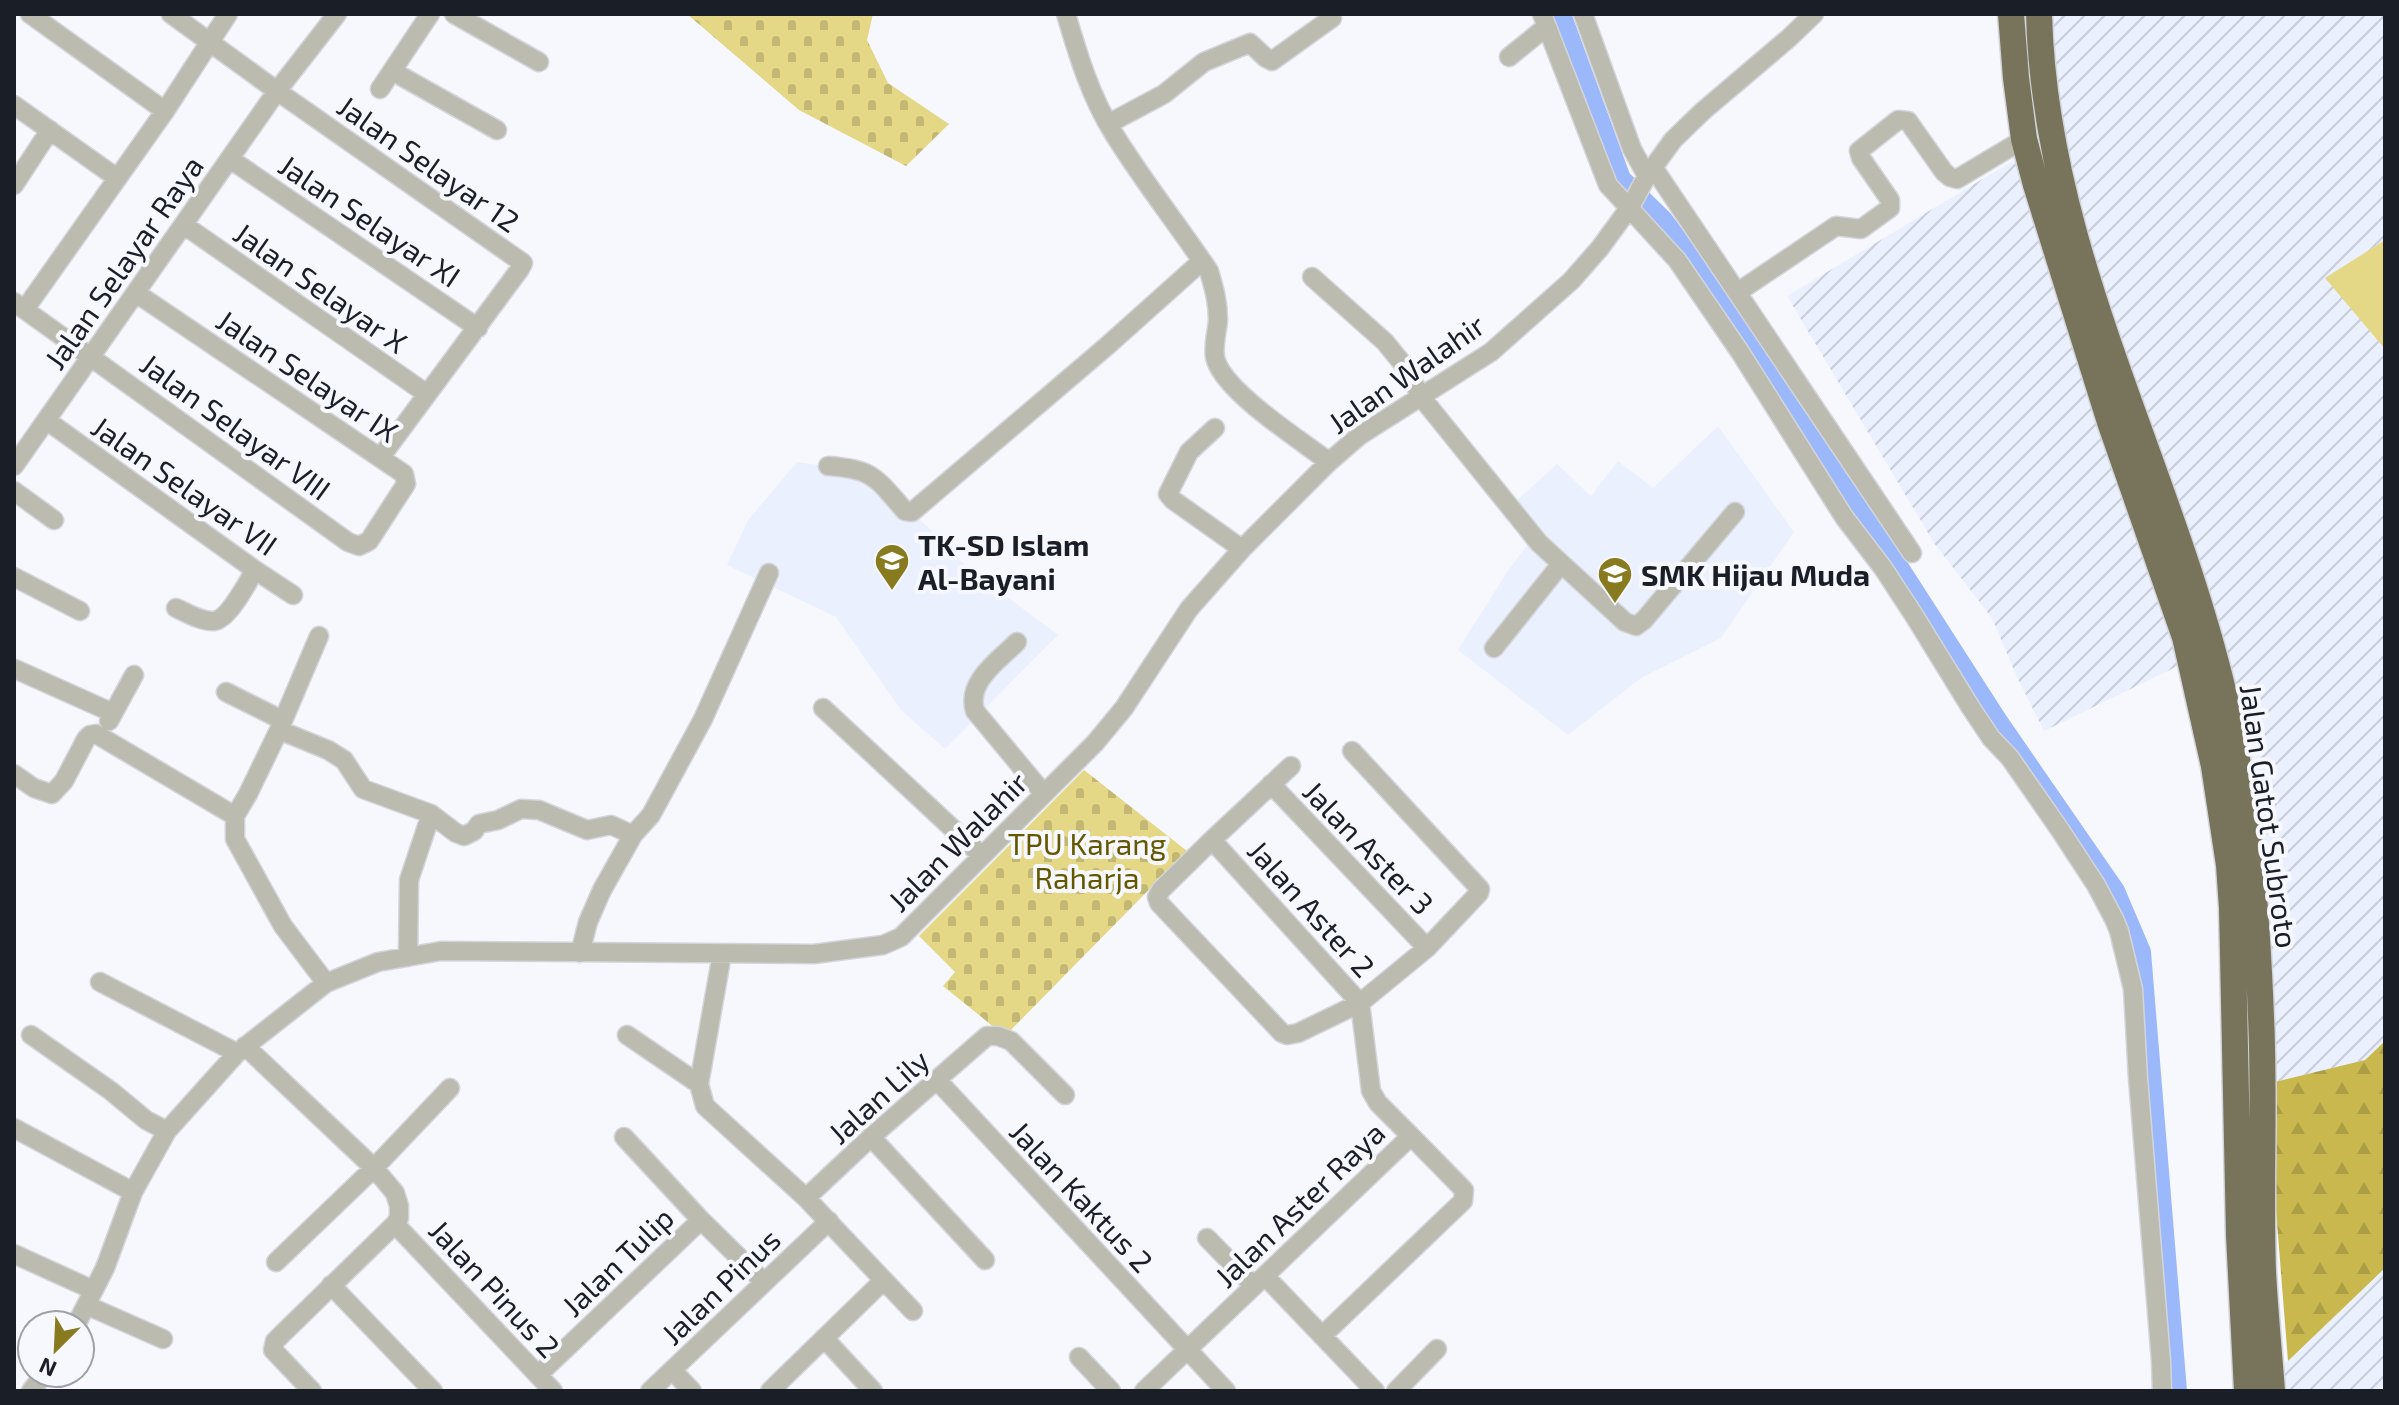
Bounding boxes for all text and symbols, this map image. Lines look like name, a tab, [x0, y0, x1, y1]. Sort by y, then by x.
street label: Jalan Selayar 12	[331, 87, 527, 239]
street label: Jalan Selayar XI	[272, 146, 468, 294]
street label: Jalan Selayar Raya	[36, 148, 210, 376]
street label: Jalan Selayar X	[227, 214, 415, 360]
street label: Jalan Selayar IX	[210, 301, 406, 449]
street label: Jalan Walahir	[1321, 306, 1491, 440]
street label: Jalan Selayar VIII	[133, 345, 339, 507]
street label: Jalan Selayar VII	[85, 407, 285, 563]
place label: TK-SD Islam Al-Bayani	[918, 526, 1089, 597]
school or university icon: TK-SD Islam Al-Bayani	[873, 542, 911, 592]
school or university icon: SMK Hijau Muda	[1596, 555, 1634, 605]
place label: SMK Hijau Muda	[1641, 556, 1870, 592]
street label: Jalan Gatot Subroto	[2234, 682, 2306, 950]
street label: Jalan Walahir	[880, 764, 1034, 918]
street label: Jalan Aster 3	[1296, 773, 1442, 921]
park label: TPU Karang Raharja	[1008, 825, 1167, 895]
street label: Jalan Aster 2	[1241, 832, 1383, 984]
street label: Jalan Lily	[820, 1041, 936, 1151]
street label: Jalan Kaktus 2	[1003, 1113, 1161, 1279]
street label: Jalan Aster Raya	[1207, 1114, 1391, 1294]
street label: Jalan Tulip	[554, 1199, 680, 1323]
street label: Jalan Pinus 2	[422, 1212, 568, 1364]
street label: Jalan Pinus	[653, 1221, 787, 1351]
north arrow	[16, 1309, 96, 1389]
text: N	[35, 1353, 60, 1383]

